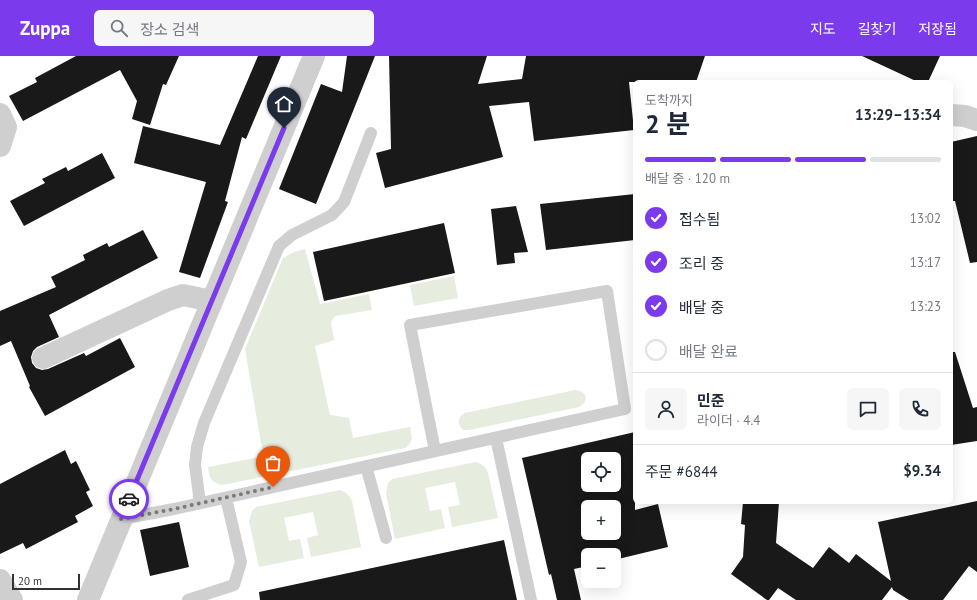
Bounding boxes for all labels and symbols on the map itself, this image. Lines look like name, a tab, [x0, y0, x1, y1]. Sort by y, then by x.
pin	[267, 87, 301, 128]
pin	[256, 446, 290, 487]
courier	[109, 479, 149, 519]
scale bar	[12, 572, 80, 591]

